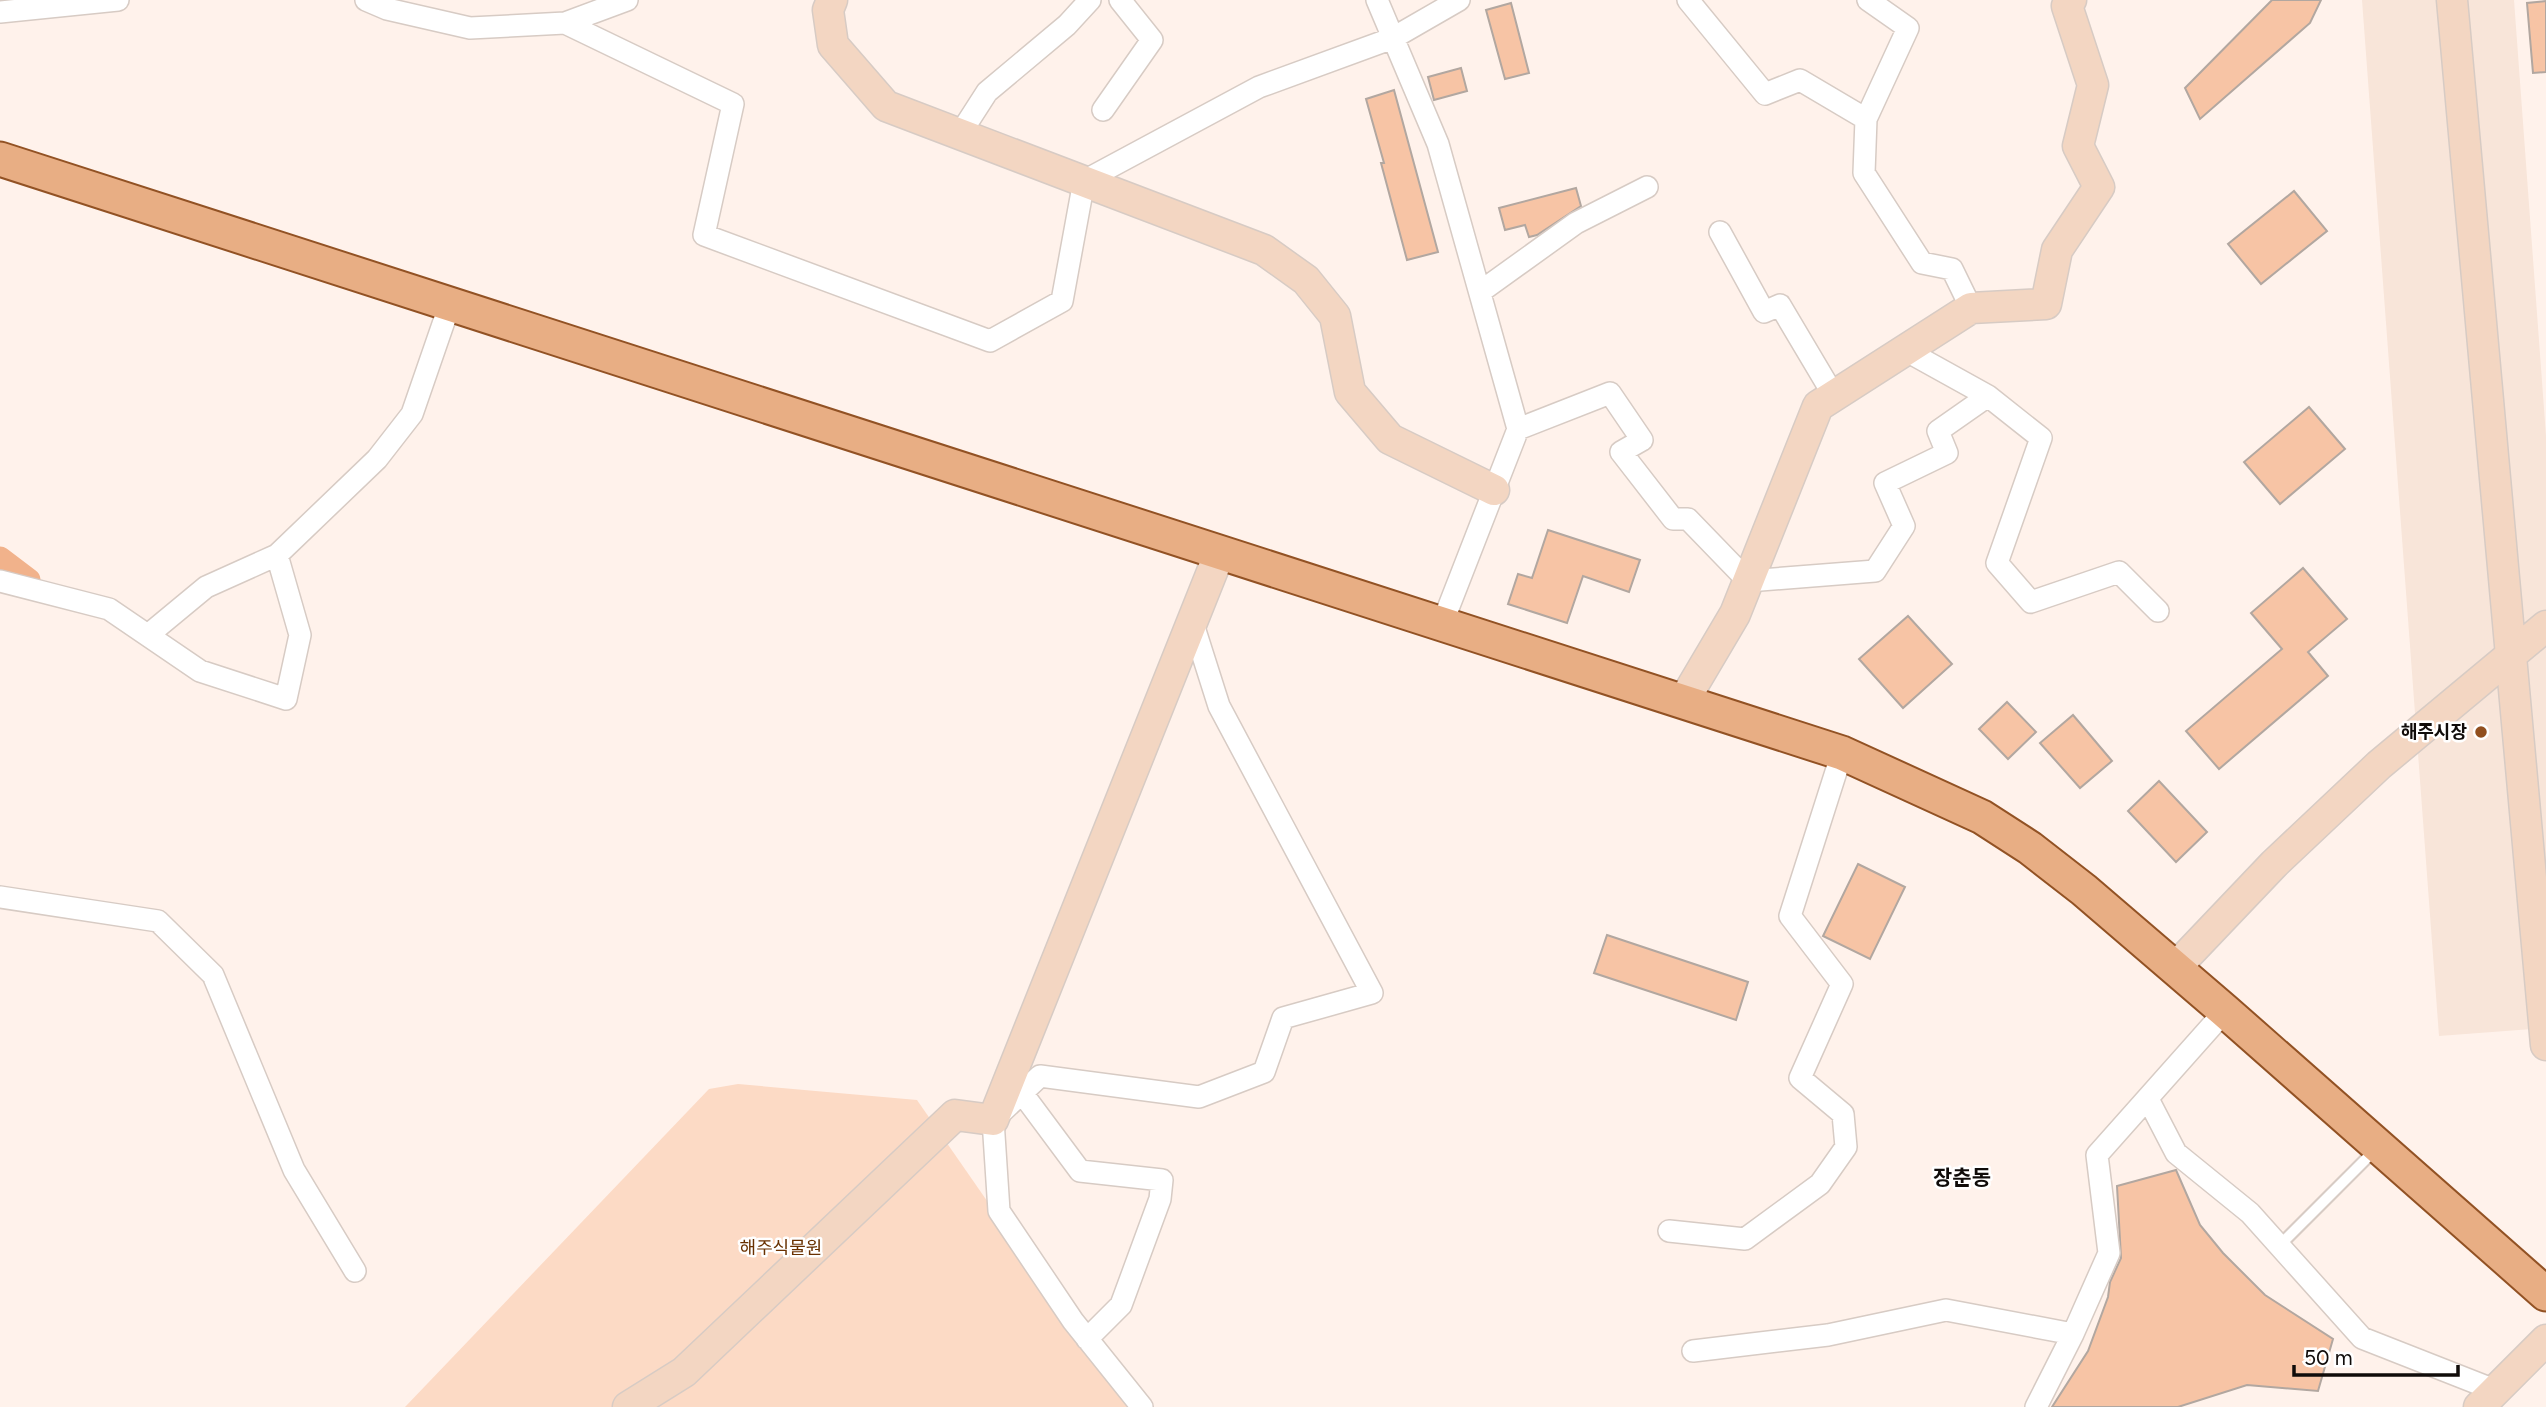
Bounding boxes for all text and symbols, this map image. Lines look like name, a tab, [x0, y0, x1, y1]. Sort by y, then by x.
place label: 해주시장	[2401, 721, 2467, 743]
marker: 해주시장	[2473, 724, 2489, 740]
district label: 장춘동	[1933, 1165, 1991, 1190]
park label: 해주식물원	[740, 1237, 822, 1259]
scale bar	[2294, 1334, 2458, 1378]
text: 50 m	[2304, 1345, 2353, 1370]

